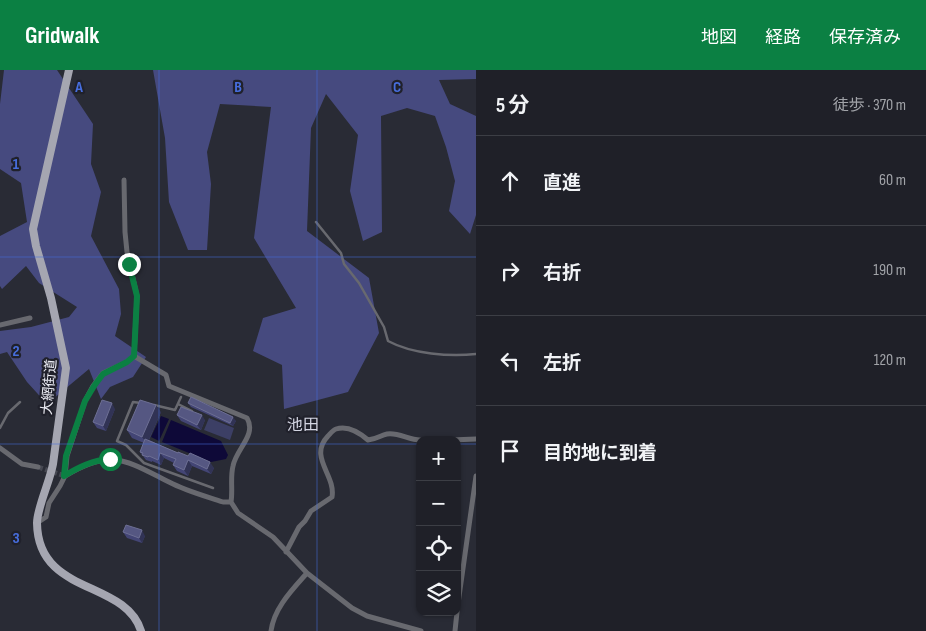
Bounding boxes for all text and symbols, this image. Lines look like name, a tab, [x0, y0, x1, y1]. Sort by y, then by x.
text: Gridwalk	[25, 21, 99, 50]
text: 地図	[701, 27, 737, 48]
text: 経路	[765, 27, 801, 48]
text: 保存済み	[829, 27, 901, 48]
text: A	[74, 78, 83, 97]
text: B	[234, 78, 242, 97]
text: C	[393, 78, 401, 97]
text: 5 分	[496, 93, 530, 118]
text: 徒歩 · 370 m	[833, 96, 906, 115]
text: 1	[13, 155, 20, 174]
icon: ahead	[496, 167, 524, 195]
text: 60 m	[879, 171, 906, 190]
text: 直進	[543, 172, 581, 195]
route end	[118, 253, 141, 276]
icon: right	[496, 257, 524, 285]
text: 190 m	[873, 261, 906, 280]
text: 右折	[543, 262, 581, 285]
text: 2	[12, 342, 20, 361]
icon: left	[496, 347, 524, 375]
text: 120 m	[874, 351, 906, 370]
text: 左折	[543, 352, 581, 375]
street label: 大網街道	[38, 358, 60, 416]
district label: 池田	[287, 416, 319, 435]
map controls	[416, 436, 461, 616]
button: +	[416, 436, 461, 481]
icon: arrive	[496, 437, 524, 465]
text: 目的地に到着	[543, 442, 657, 465]
route start	[99, 448, 122, 471]
button: −	[416, 481, 461, 526]
button: locate	[416, 526, 461, 571]
text: 3	[12, 529, 20, 548]
button: layers	[416, 571, 461, 616]

